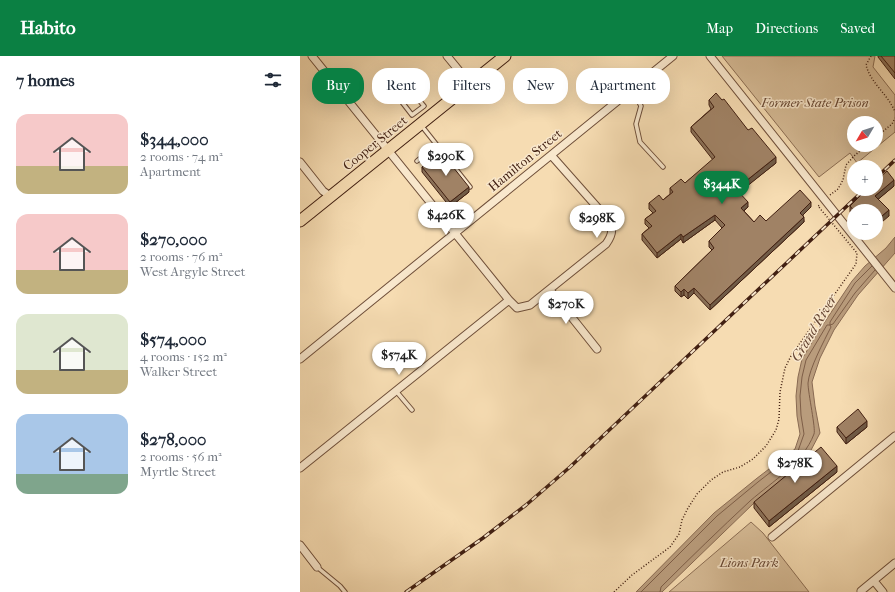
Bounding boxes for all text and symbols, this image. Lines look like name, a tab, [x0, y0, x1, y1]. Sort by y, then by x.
text: Habito	[20, 17, 76, 39]
text: Map	[706, 20, 733, 37]
text: Directions	[755, 20, 818, 37]
text: Saved	[840, 20, 875, 37]
chip: Buy	[312, 68, 364, 104]
chip: Rent	[372, 68, 430, 104]
chip: Filters	[438, 68, 505, 104]
chip: New	[513, 68, 568, 104]
chip: Apartment	[576, 68, 670, 104]
icon: filters	[262, 69, 284, 91]
text: 7 homes	[16, 70, 75, 90]
park label: Former State Prison	[760, 95, 869, 110]
street label: Cooper Street	[340, 112, 410, 173]
north arrow	[847, 116, 883, 152]
map controls	[847, 116, 883, 240]
street label: Hamilton Street	[485, 126, 565, 194]
text: $344,000	[140, 129, 209, 149]
icon: home	[48, 130, 96, 178]
pin: $290K	[418, 143, 474, 177]
text: $290K	[427, 148, 465, 163]
text: 2 rooms · 74 m²	[140, 149, 223, 164]
button: +	[847, 160, 883, 196]
text: Apartment	[140, 164, 201, 179]
pin: $344K	[694, 171, 750, 205]
text: $344K	[703, 176, 741, 191]
pin: $426K	[418, 202, 474, 236]
button: −	[847, 204, 883, 240]
pin: $298K	[569, 205, 625, 239]
text: $426K	[427, 207, 465, 222]
text: $298K	[579, 210, 615, 225]
text: $270,000	[140, 229, 207, 249]
icon: home	[48, 230, 96, 278]
text: 2 rooms · 76 m²	[140, 249, 222, 264]
text: West Argyle Street	[140, 264, 245, 279]
water label: Grand River	[787, 290, 842, 365]
pin: $270K	[538, 291, 594, 325]
text: $270K	[548, 296, 584, 311]
text: $574,000	[140, 329, 207, 349]
icon: home	[48, 330, 96, 378]
pin: $574K	[371, 342, 427, 376]
text: $574K	[381, 347, 417, 362]
text: 4 rooms · 152 m²	[140, 349, 227, 364]
text: Walker Street	[140, 364, 217, 379]
text: $278,000	[140, 429, 207, 449]
icon: home	[48, 430, 96, 478]
text: 2 rooms · 56 m²	[140, 449, 222, 464]
pin: $278K	[767, 450, 823, 484]
text: $278K	[777, 455, 813, 470]
text: Myrtle Street	[140, 464, 216, 479]
park label: Lions Park	[718, 555, 779, 570]

